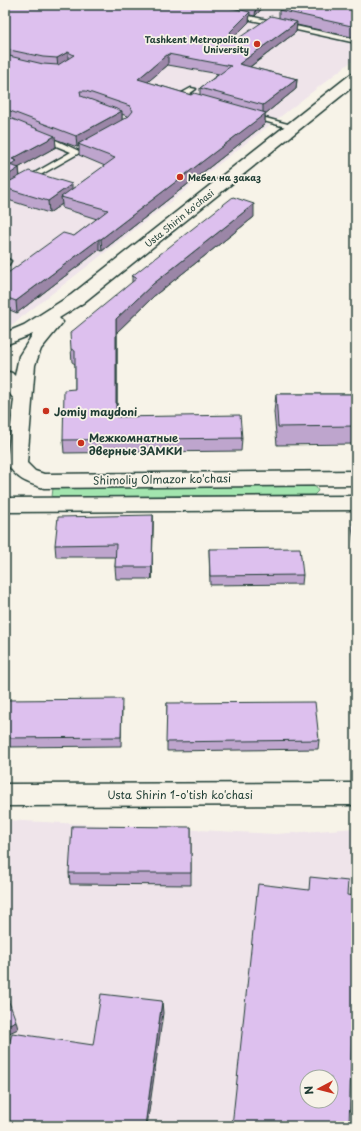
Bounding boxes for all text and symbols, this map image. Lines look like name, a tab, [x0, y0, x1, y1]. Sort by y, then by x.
place label: Tashkent Metropolitan University	[145, 32, 249, 56]
marker: Tashkent Metropolitan University	[252, 39, 262, 49]
place label: Мебел на заказ	[188, 170, 261, 184]
marker: Мебел на заказ	[175, 172, 185, 182]
street label: Usta Shirin ko'chasi	[141, 185, 217, 250]
place label: Jomiy maydoni	[54, 403, 137, 420]
marker: Jomiy maydoni	[41, 406, 51, 416]
place label: Межкомнатные дверные ЗАМКИ	[89, 429, 183, 459]
marker: Межкомнатные дверные ЗАМКИ	[76, 438, 86, 448]
street label: Shimoliy Olmazor ko'chasi	[93, 469, 231, 489]
street label: Usta Shirin 1-o'tish ko'chasi	[107, 786, 253, 803]
north arrow	[299, 1069, 339, 1109]
text: N	[300, 1085, 318, 1096]

